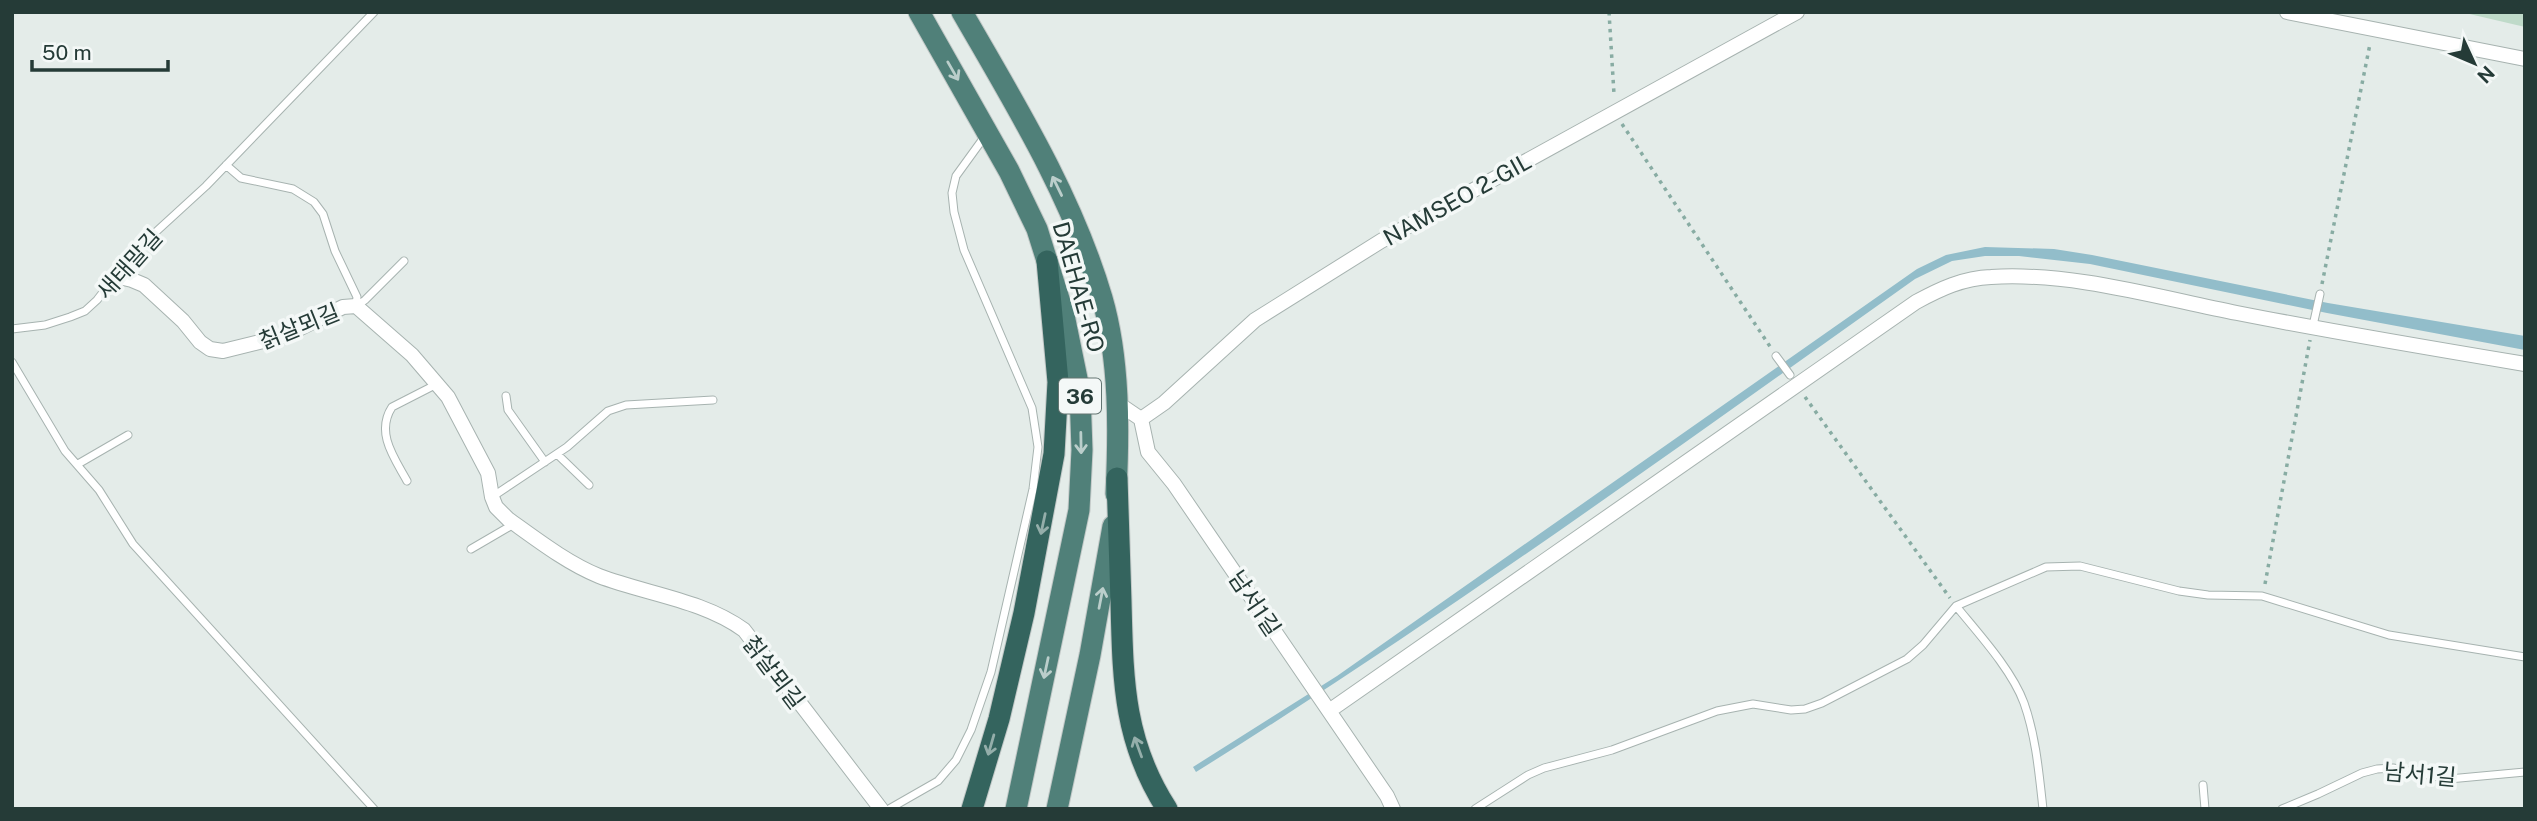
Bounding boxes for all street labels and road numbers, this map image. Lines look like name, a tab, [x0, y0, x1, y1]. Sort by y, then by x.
street label: NAMSEO 2-GIL	[1378, 147, 1536, 251]
street label: DAEHAE-RO	[1047, 219, 1111, 355]
street label: 새태말길	[91, 224, 167, 304]
street label: 칡살뫼길	[255, 298, 343, 354]
road number: 36	[1059, 378, 1101, 414]
street label: 남서1길	[1223, 565, 1287, 641]
street label: 칡살뫼길	[738, 630, 810, 714]
street label: 남서1길	[2383, 757, 2457, 791]

